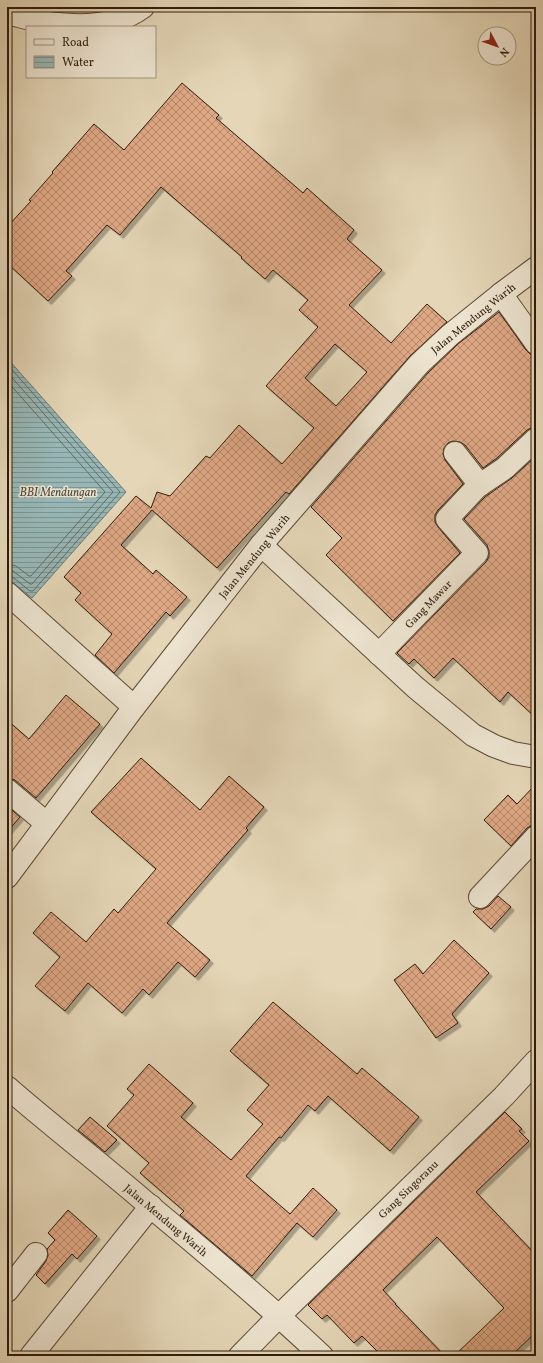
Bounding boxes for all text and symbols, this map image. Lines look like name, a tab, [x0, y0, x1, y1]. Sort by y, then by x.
legend	[26, 26, 156, 78]
north arrow	[477, 26, 517, 66]
text: Road	[62, 35, 89, 51]
text: N	[495, 44, 512, 60]
text: Water	[62, 55, 94, 71]
street label: Jalan Mendung Warih	[428, 280, 520, 358]
water label: BBI Mendungan	[19, 485, 97, 501]
street label: Jalan Mendung Warih	[216, 511, 294, 603]
street label: Gang Mawar	[402, 577, 456, 633]
street label: Gang Singoranu	[376, 1158, 442, 1223]
street label: Jalan Mendung Warih	[120, 1182, 210, 1261]

